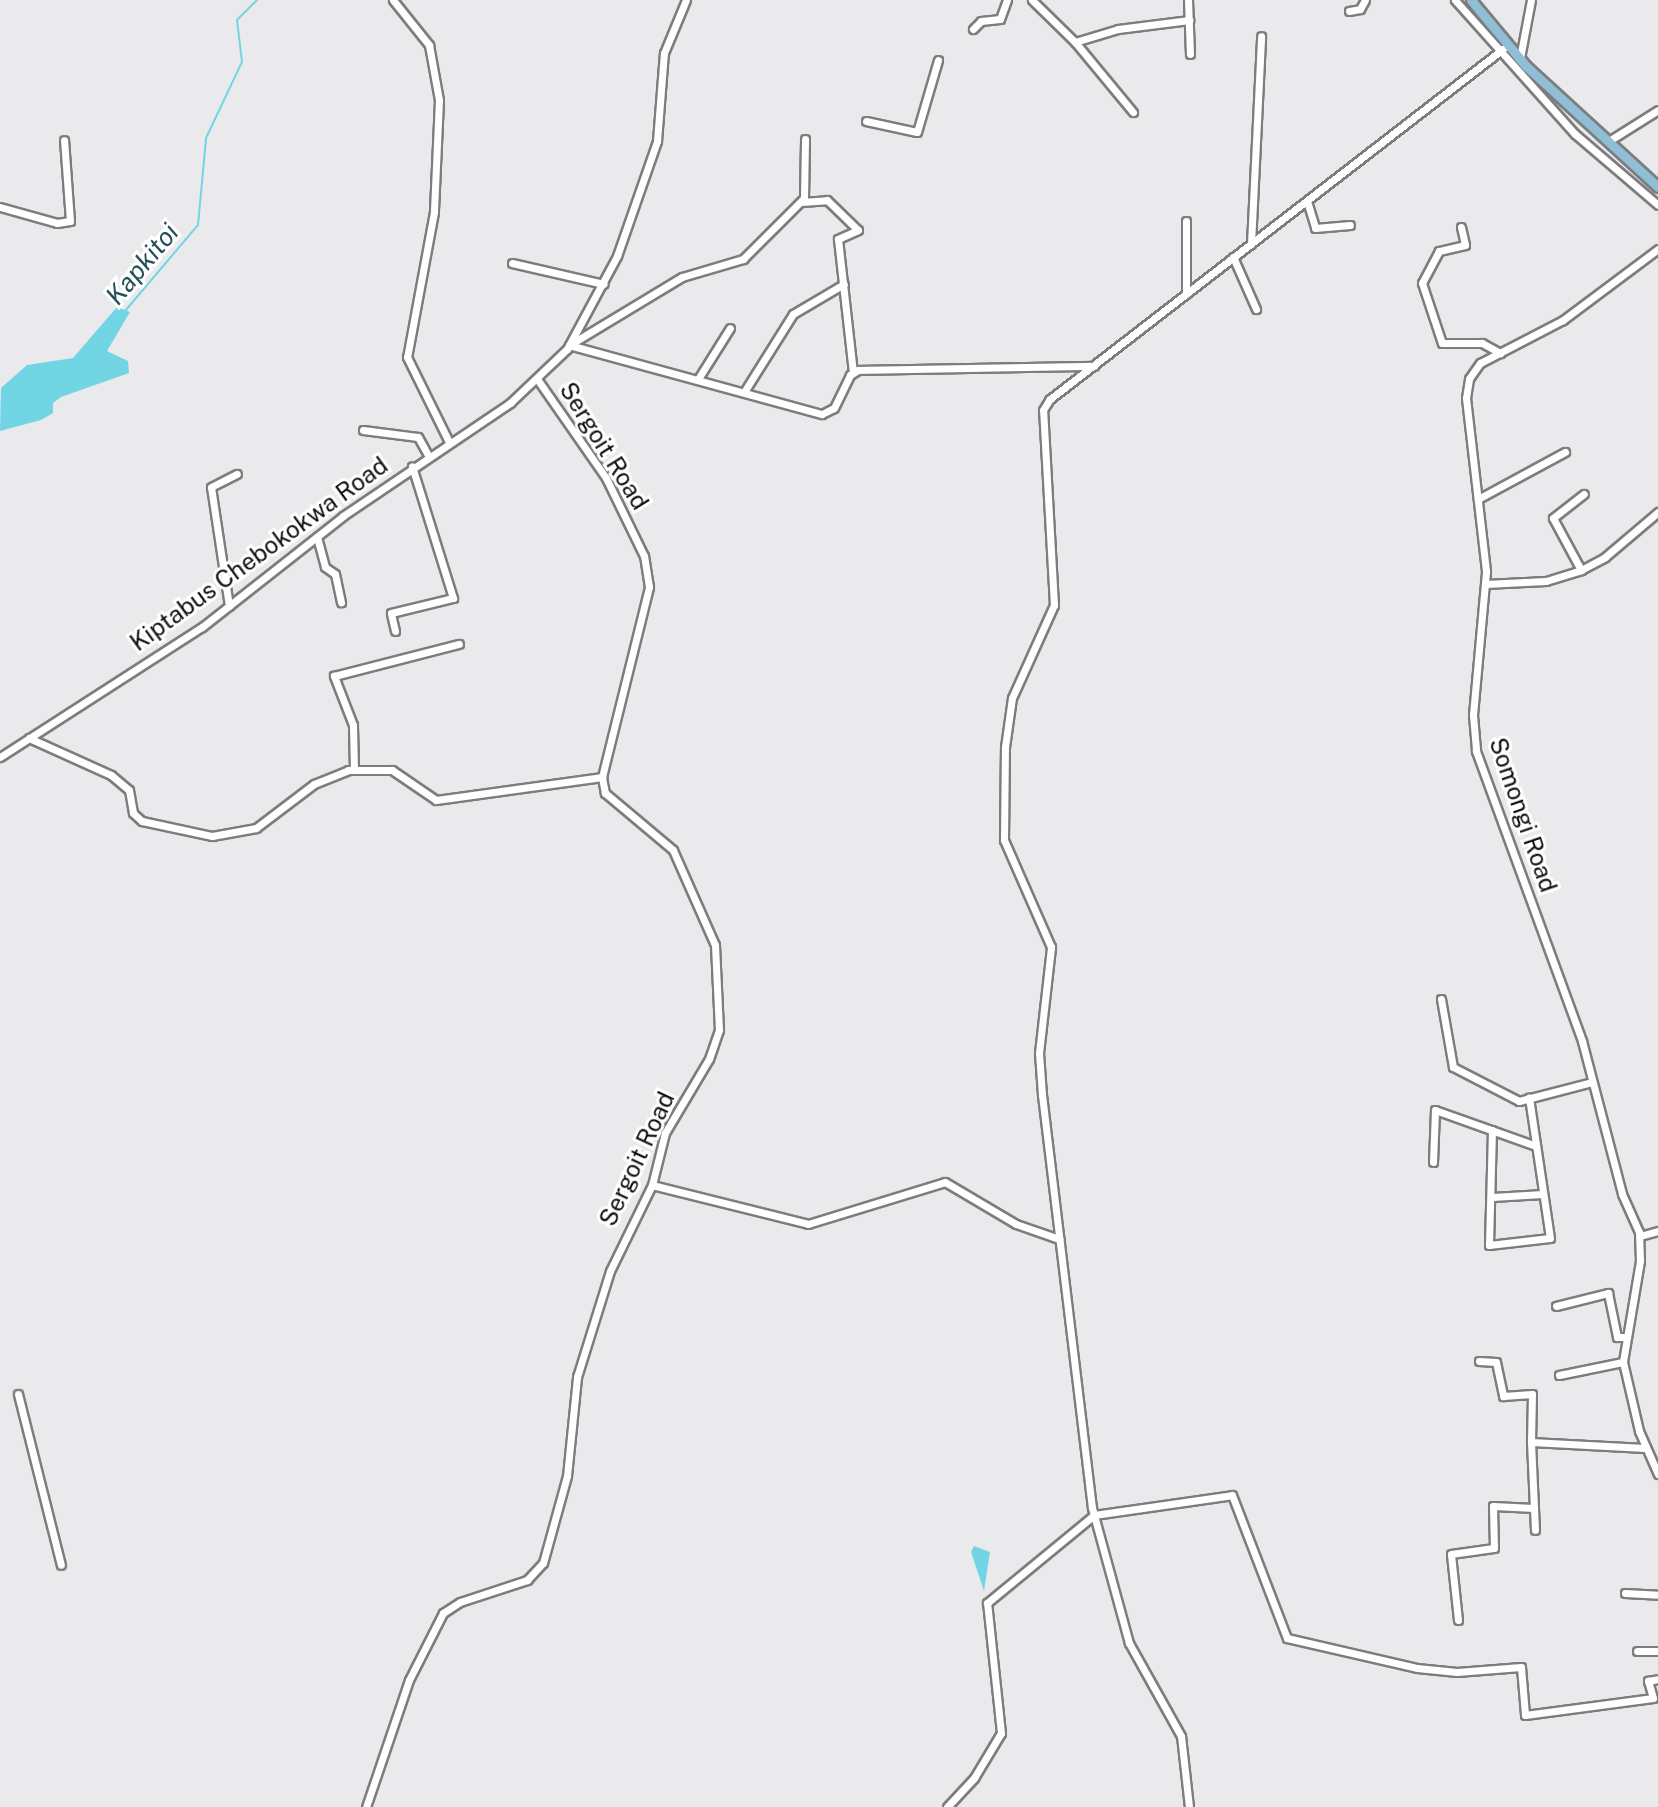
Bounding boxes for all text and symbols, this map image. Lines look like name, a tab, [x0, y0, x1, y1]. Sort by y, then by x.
water label: Kapkitoi	[99, 217, 185, 311]
street label: Sergoit Road	[553, 377, 655, 515]
street label: Kiptabus Chebokokwa Road	[125, 451, 393, 657]
street label: Somongi Road	[1483, 734, 1563, 896]
street label: Sergoit Road	[593, 1087, 681, 1231]

